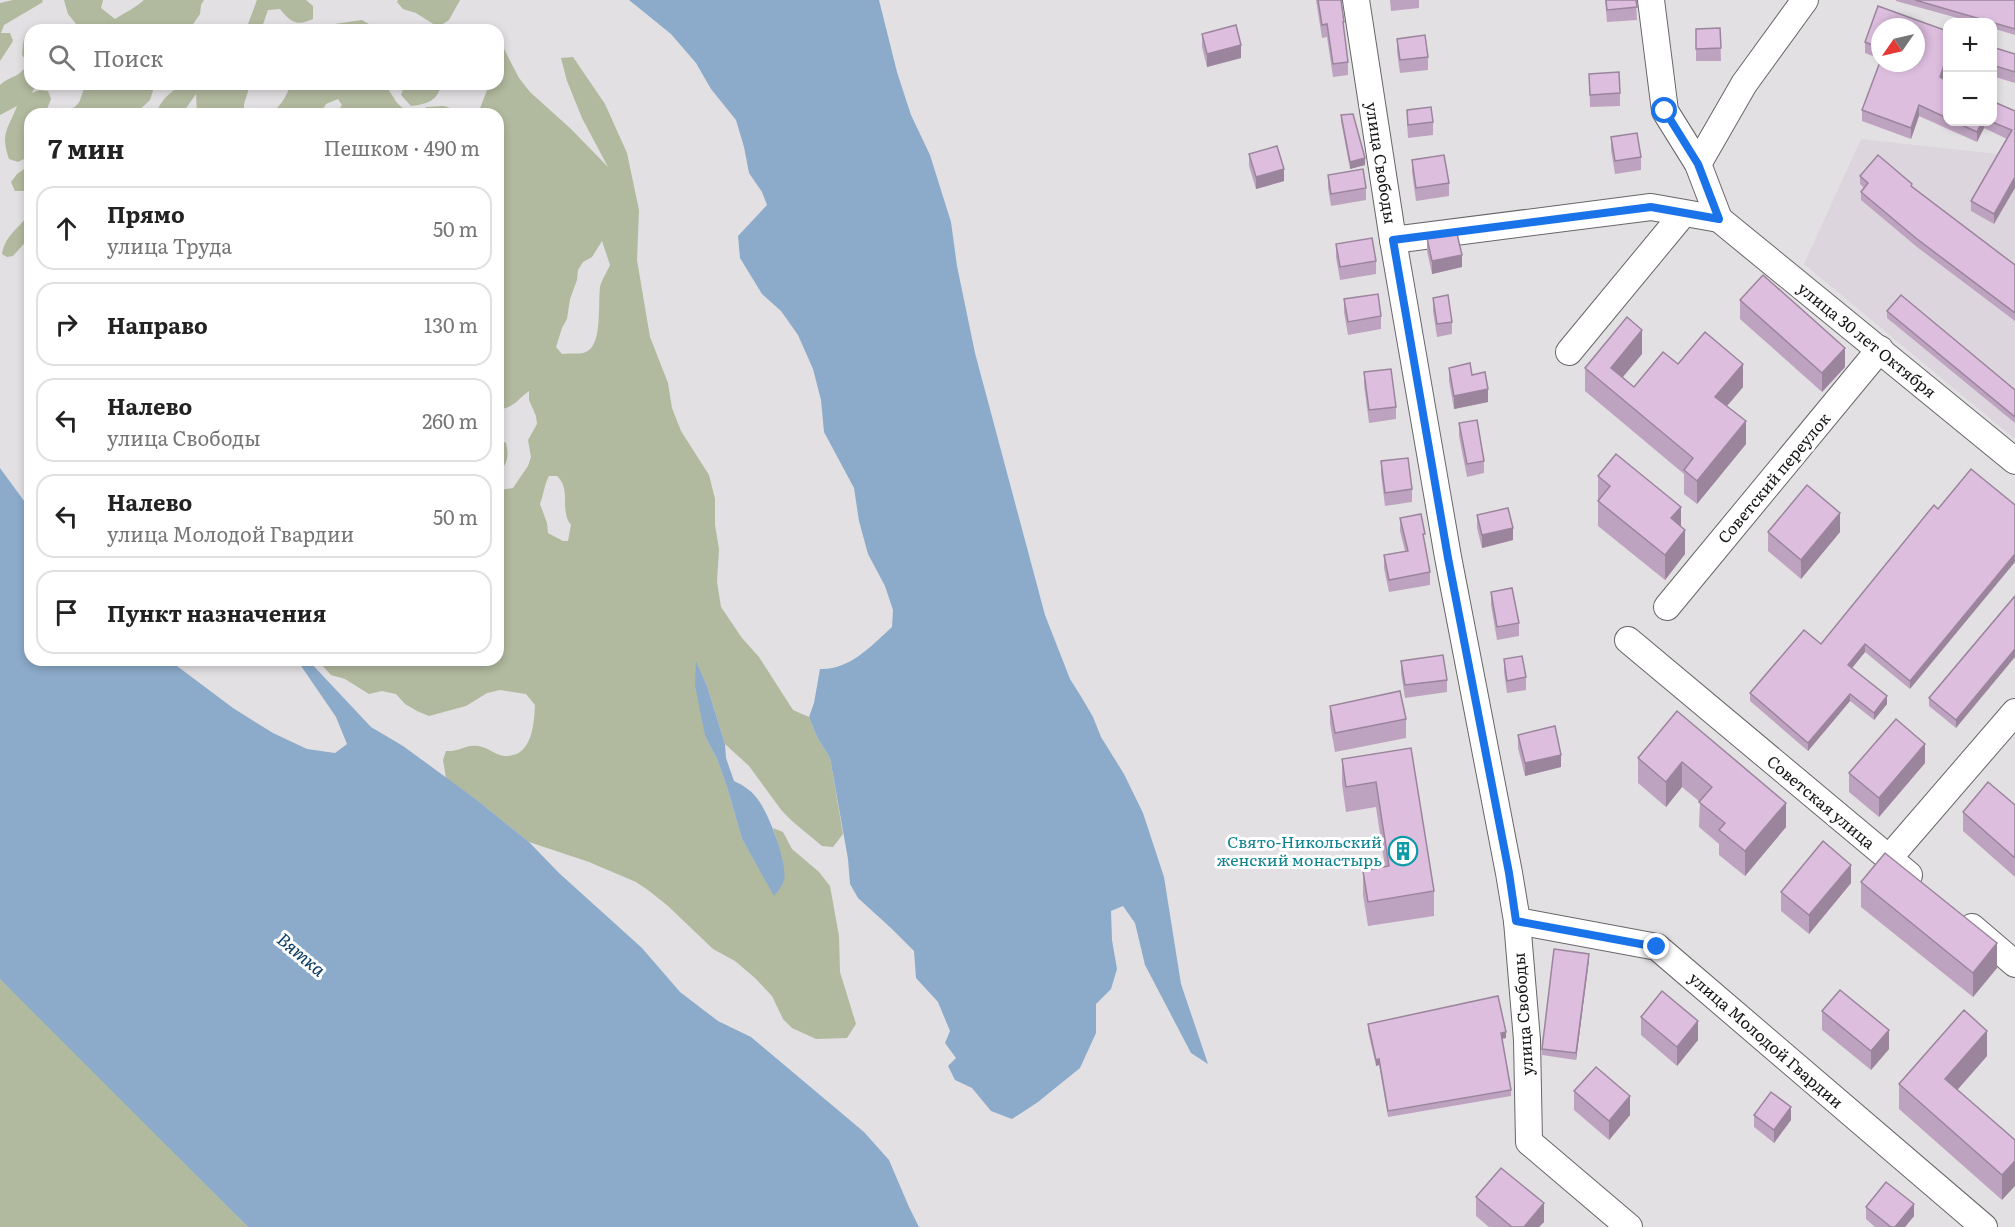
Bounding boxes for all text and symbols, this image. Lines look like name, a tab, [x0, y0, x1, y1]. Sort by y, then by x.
north arrow	[1871, 18, 1925, 72]
map controls	[1943, 18, 1997, 126]
button: +	[1943, 18, 1997, 72]
search box	[24, 24, 504, 90]
icon: search	[45, 41, 78, 74]
text: Поиск	[93, 41, 163, 74]
button: −	[1943, 72, 1997, 126]
route start	[1651, 97, 1677, 123]
street label: улица Свободы	[1361, 100, 1403, 225]
text: 7 мин	[48, 128, 124, 167]
text: Пешком · 490 m	[324, 132, 480, 162]
text: Прямо	[107, 197, 185, 230]
icon: ahead	[50, 212, 83, 245]
text: 50 m	[433, 213, 478, 243]
text: улица Труда	[107, 230, 232, 260]
street label: улица 30 лет Октября	[1793, 276, 1942, 403]
icon: right	[50, 308, 83, 341]
text: Направо	[107, 308, 208, 341]
text: 130 m	[424, 309, 478, 339]
text: Налево	[107, 389, 192, 422]
icon: left	[50, 404, 83, 437]
text: 260 m	[422, 405, 478, 435]
street label: Советский переулок	[1711, 406, 1836, 548]
text: улица Свободы	[107, 422, 261, 452]
text: Налево	[107, 485, 192, 518]
icon: left	[50, 500, 83, 533]
text: 50 m	[433, 501, 478, 531]
text: улица Молодой Гвардии	[107, 518, 354, 548]
icon: arrive	[50, 596, 83, 629]
text: Пункт назначения	[107, 596, 326, 629]
street label: Советская улица	[1762, 749, 1881, 854]
place label: Свято-Никольский женский монастырь	[1217, 829, 1382, 871]
building icon: Свято-Никольский женский монастырь	[1387, 835, 1419, 867]
water label: Вятка	[272, 925, 333, 983]
route end	[1643, 933, 1669, 959]
street label: улица Свободы	[1506, 952, 1538, 1076]
street label: улица Молодой Гвардии	[1684, 965, 1849, 1113]

